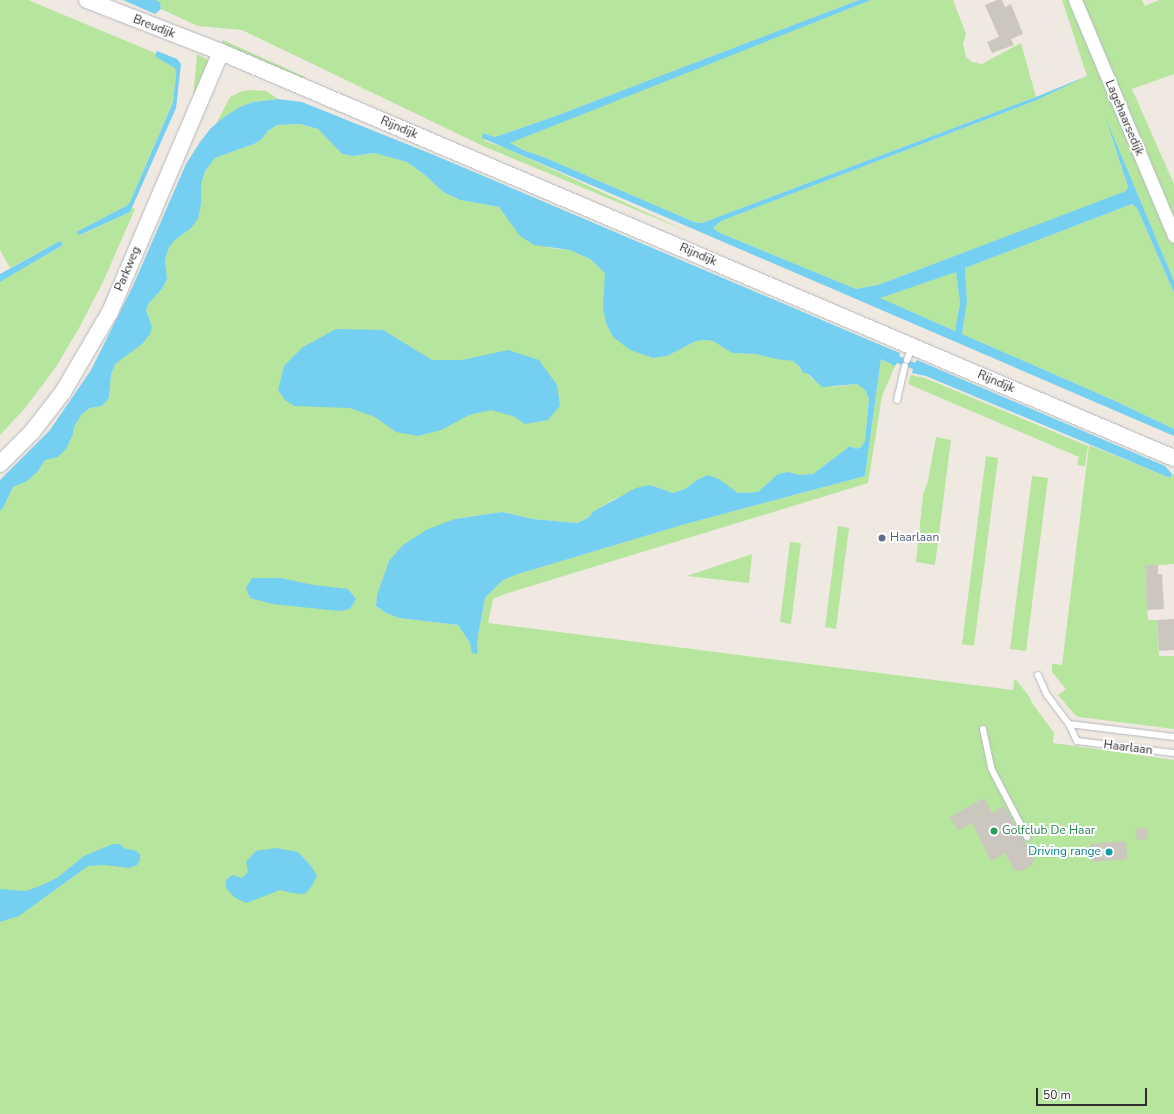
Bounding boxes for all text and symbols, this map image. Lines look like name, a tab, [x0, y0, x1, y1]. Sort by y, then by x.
street label: Breudijk	[131, 12, 177, 42]
street label: Lagehaarsedijk	[1102, 78, 1146, 158]
street label: Rijndijk	[378, 114, 420, 142]
street label: Rijndijk	[677, 241, 719, 269]
street label: Parkweg	[112, 244, 144, 294]
street label: Rijndijk	[975, 368, 1017, 396]
place label: Haarlaan	[890, 531, 939, 545]
marker: Haarlaan	[877, 533, 887, 543]
street label: Haarlaan	[1103, 738, 1153, 758]
place label: Golfclub De Haar	[1002, 824, 1095, 838]
marker: Golfclub De Haar	[989, 826, 999, 836]
place label: Driving range	[1028, 845, 1101, 859]
marker: Driving range	[1104, 847, 1114, 857]
scale bar	[1038, 1080, 1149, 1106]
text: 50 m	[1043, 1087, 1071, 1103]

